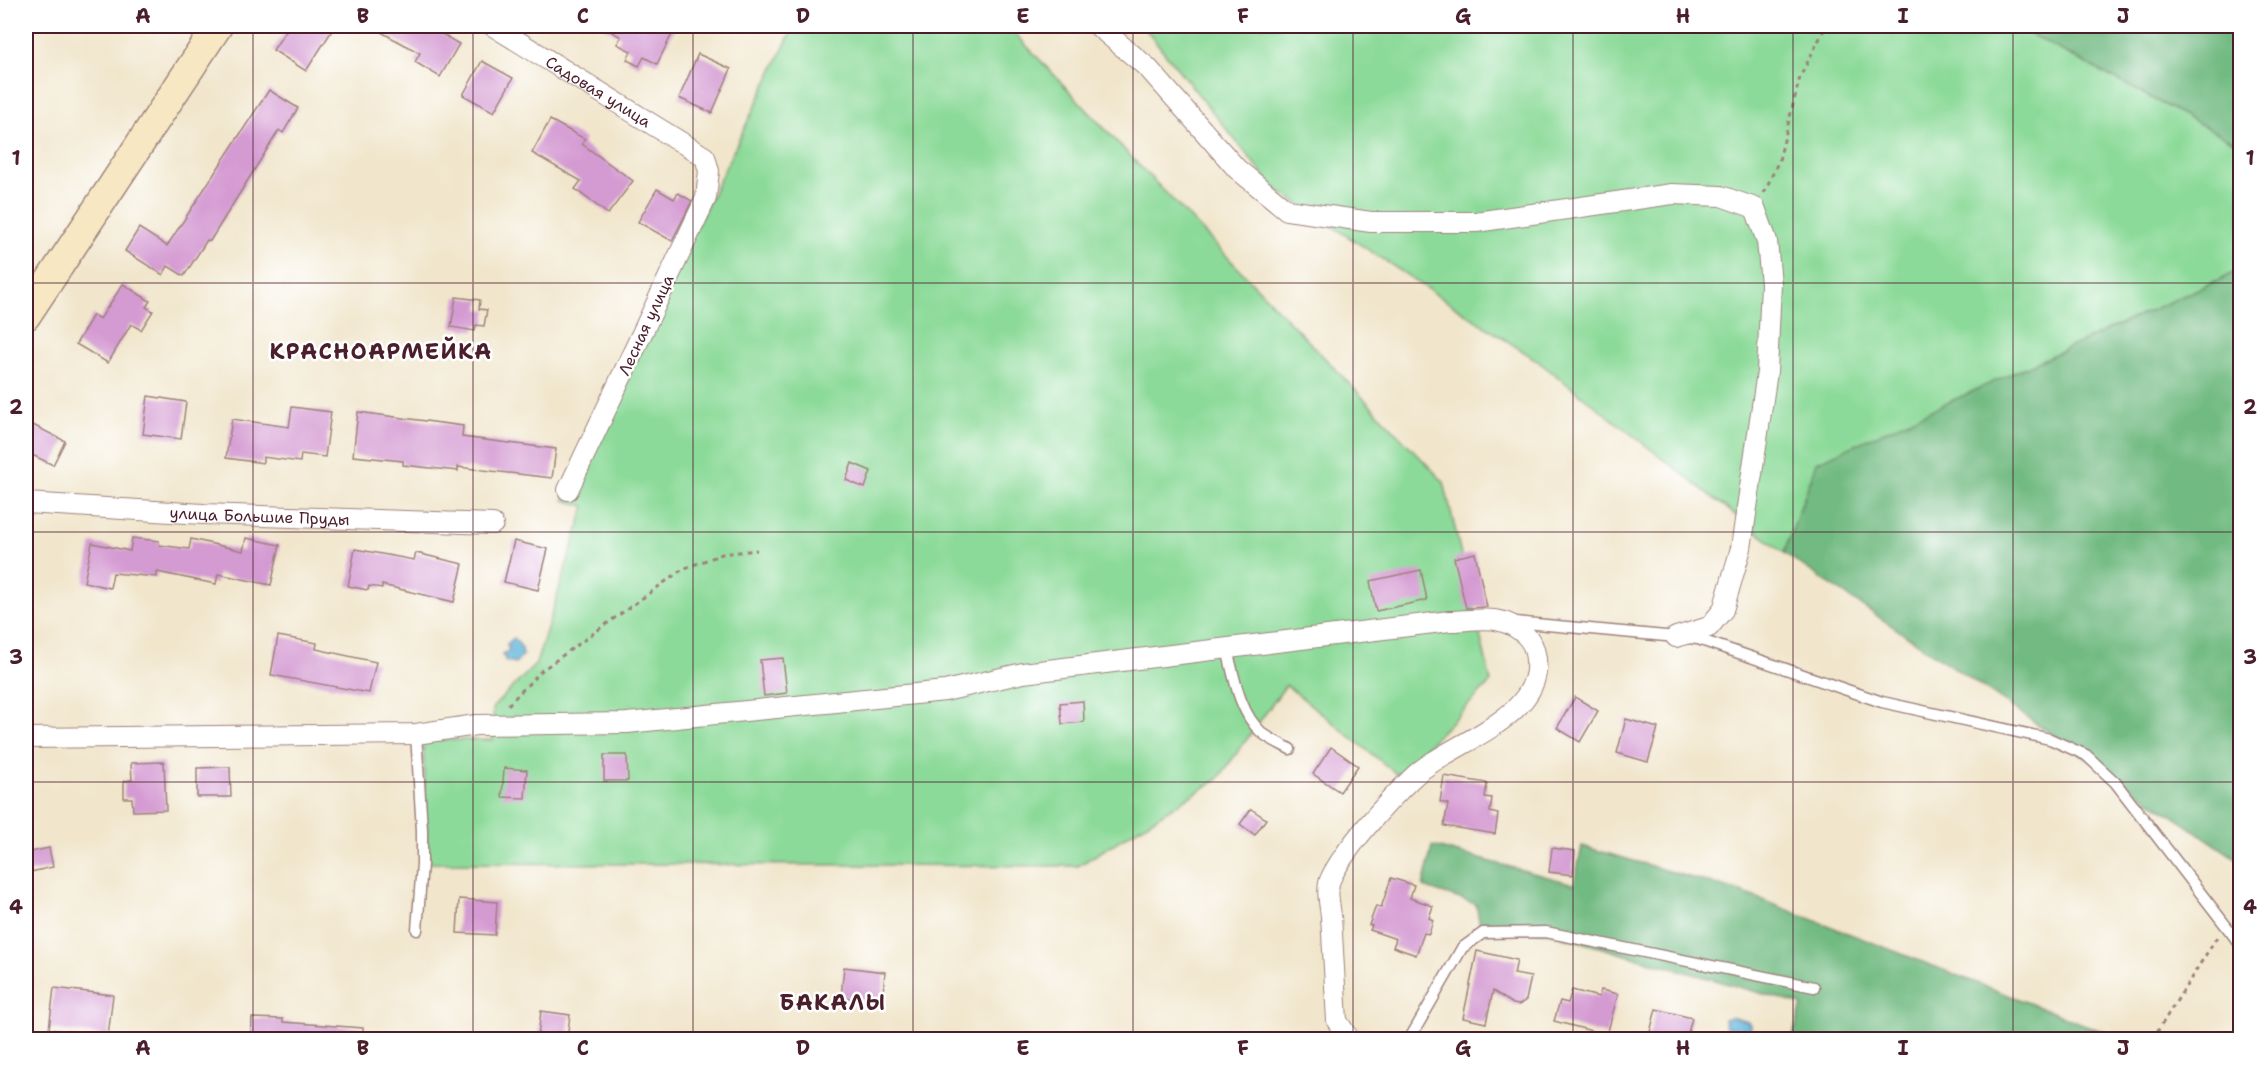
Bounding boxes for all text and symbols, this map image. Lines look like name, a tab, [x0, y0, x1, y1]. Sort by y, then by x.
text: A	[135, 3, 151, 29]
text: B	[357, 3, 369, 29]
text: C	[577, 3, 589, 29]
text: D	[796, 3, 810, 29]
text: E	[1016, 3, 1030, 29]
text: F	[1237, 3, 1249, 29]
text: G	[1455, 3, 1471, 29]
text: H	[1676, 3, 1690, 29]
text: I	[1897, 3, 1909, 29]
text: J	[2117, 3, 2130, 29]
street label: Садовая улица	[542, 51, 655, 132]
text: 1	[11, 145, 21, 171]
text: 1	[2245, 145, 2255, 171]
street label: Лесная улица	[613, 271, 679, 379]
district label: КРАСНОАРМЕЙКА	[269, 336, 493, 366]
text: 2	[9, 394, 23, 420]
text: 2	[2243, 394, 2257, 420]
street label: улица Большие Пруды	[169, 501, 350, 530]
text: 3	[9, 644, 23, 670]
text: 3	[2243, 644, 2257, 670]
text: 4	[9, 894, 23, 920]
text: 4	[2243, 894, 2257, 920]
district label: БАКАЛЫ	[780, 988, 886, 1017]
text: A	[135, 1035, 151, 1061]
text: B	[357, 1035, 369, 1061]
text: C	[577, 1035, 589, 1061]
text: D	[796, 1035, 810, 1061]
text: E	[1016, 1035, 1030, 1061]
text: F	[1237, 1035, 1249, 1061]
text: G	[1455, 1035, 1471, 1061]
text: H	[1676, 1035, 1690, 1061]
text: I	[1897, 1035, 1909, 1061]
text: J	[2117, 1035, 2130, 1061]

